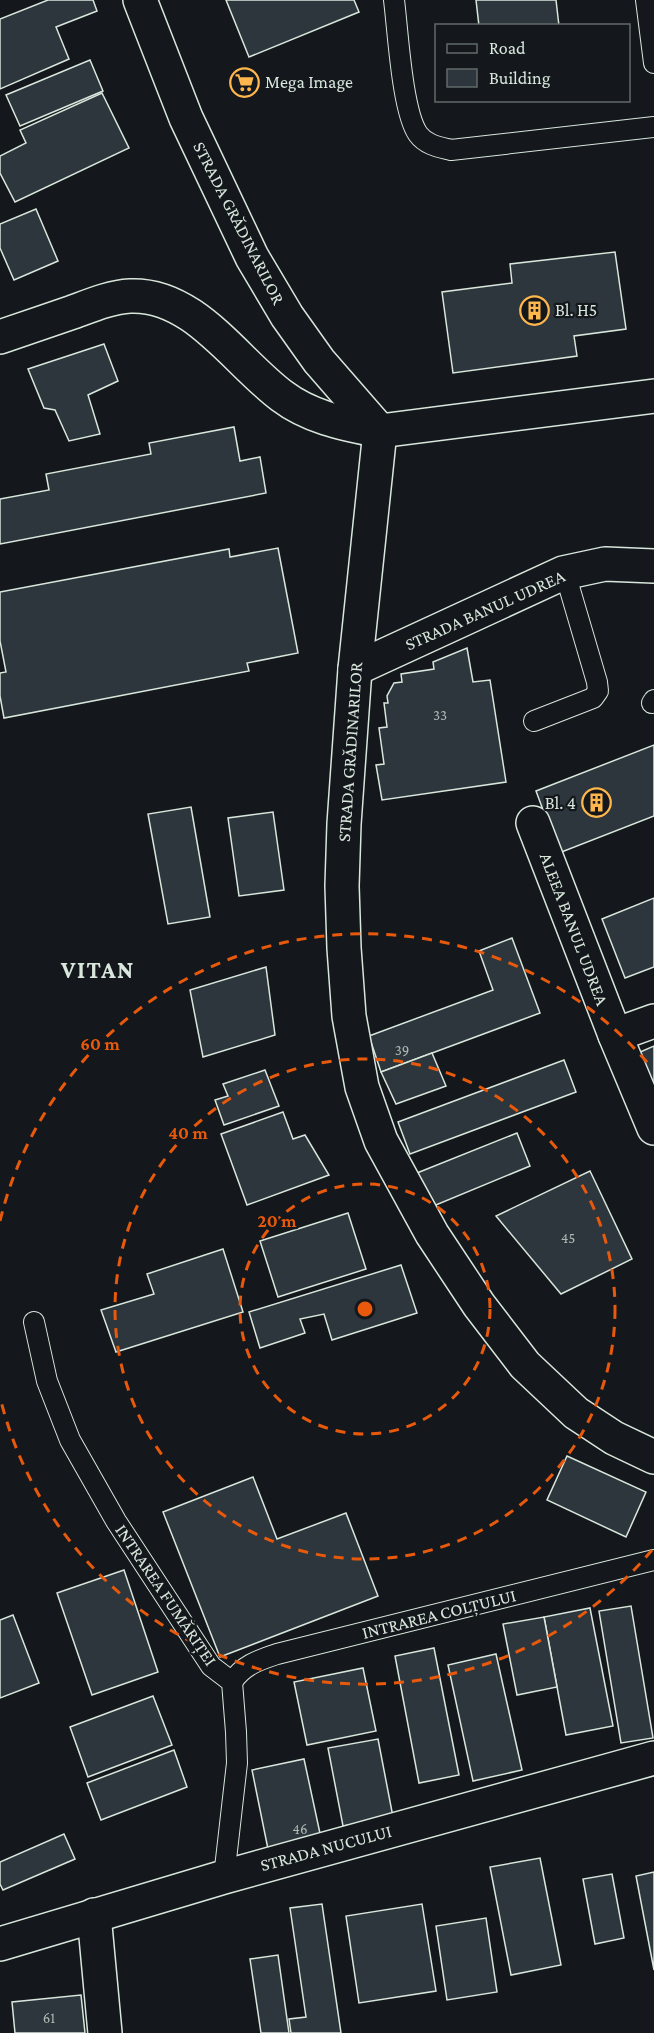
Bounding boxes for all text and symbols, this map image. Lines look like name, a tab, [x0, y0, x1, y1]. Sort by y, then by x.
legend	[435, 24, 630, 102]
text: Road	[489, 38, 526, 58]
supermarket icon: Mega Image	[228, 66, 260, 98]
text: Building	[489, 68, 551, 88]
place label: Mega Image	[265, 72, 353, 92]
street label: STRADA GRĂDINARILOR	[189, 138, 289, 309]
building icon: Bl. H5	[518, 294, 550, 326]
place label: Bl. H5	[555, 300, 597, 320]
street label: STRADA BANUL UDREA	[402, 565, 569, 654]
street label: STRADA GRĂDINARILOR	[334, 660, 366, 843]
house number: 33	[433, 707, 447, 723]
building icon: Bl. 4	[581, 787, 613, 819]
place label: Bl. 4	[545, 793, 576, 813]
street label: ALEEA BANUL UDREA	[536, 850, 613, 1009]
district label: VITAN	[60, 956, 135, 983]
text: 60 m	[80, 1034, 120, 1054]
house number: 39	[395, 1042, 409, 1058]
text: 40 m	[168, 1123, 208, 1143]
text: 20 m	[258, 1211, 297, 1231]
house number: 45	[561, 1230, 575, 1246]
centre of rings	[355, 1299, 375, 1319]
street label: INTRAREA FUMĂRIȚEI	[110, 1520, 221, 1671]
street label: INTRAREA COLȚULUI	[360, 1585, 519, 1645]
street label: STRADA NUCULUI	[258, 1821, 394, 1875]
house number: 46	[292, 1821, 308, 1837]
house number: 61	[43, 2010, 55, 2026]

